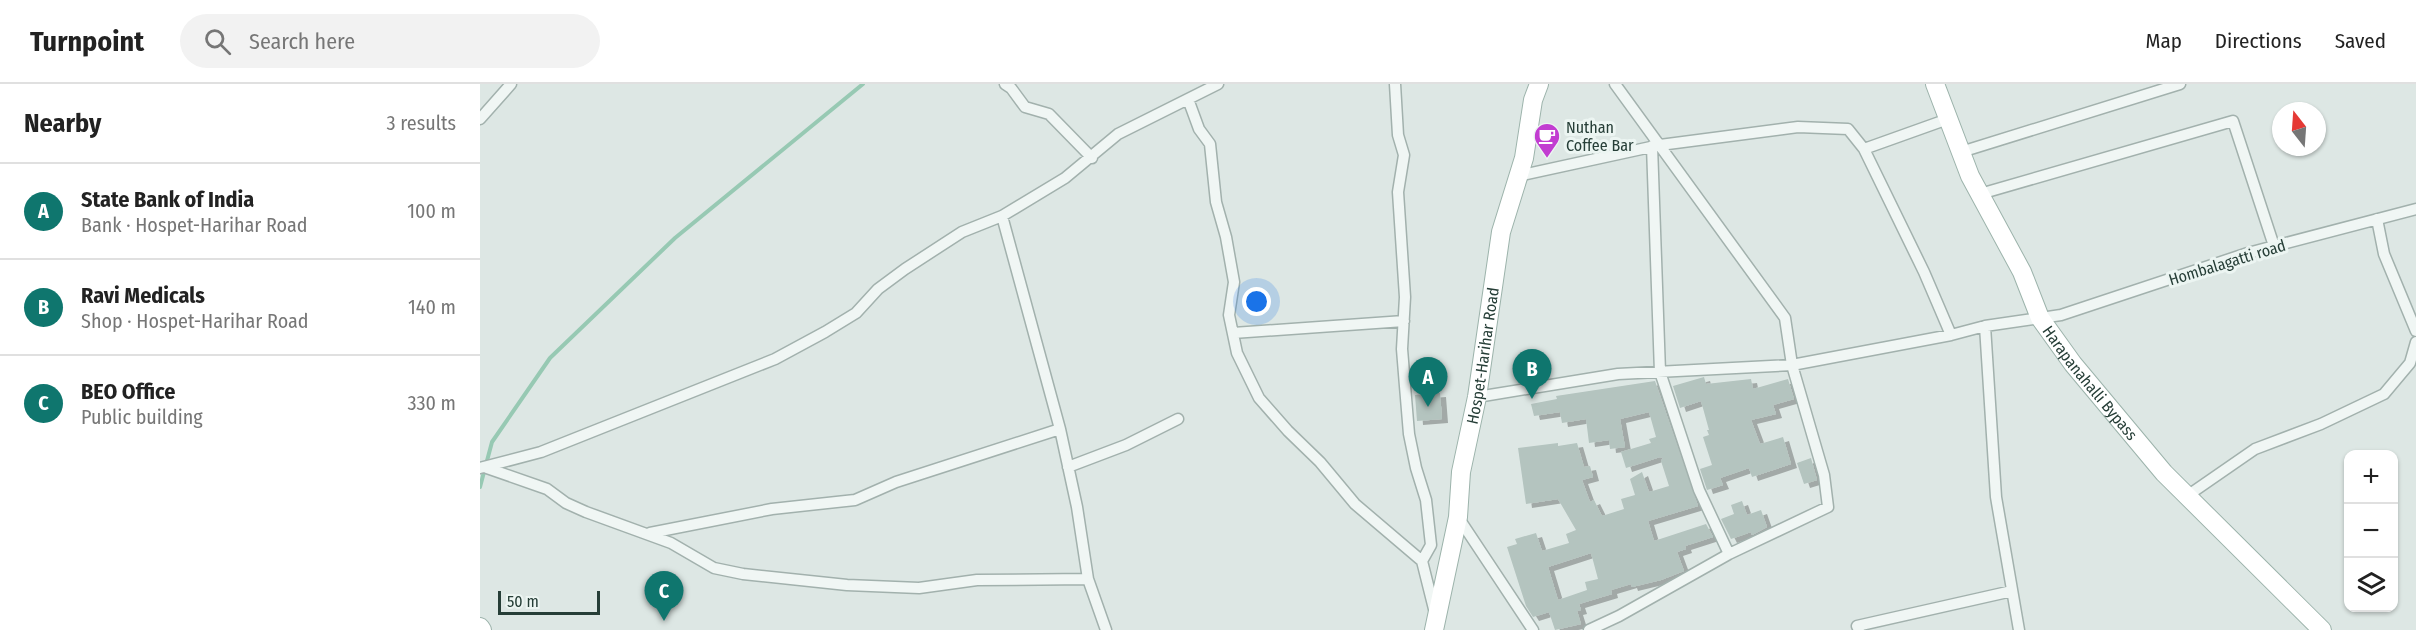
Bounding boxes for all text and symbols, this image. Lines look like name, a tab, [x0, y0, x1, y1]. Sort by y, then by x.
search box	[180, 14, 600, 68]
text: Turnpoint	[30, 25, 144, 58]
icon: search	[201, 25, 234, 58]
text: Search here	[249, 28, 355, 55]
text: Map	[2145, 28, 2182, 54]
text: Directions	[2215, 28, 2302, 54]
text: Saved	[2335, 28, 2386, 54]
north arrow	[2272, 102, 2326, 156]
text: Nearby	[24, 108, 101, 139]
text: 3 results	[387, 111, 456, 135]
place label: Nuthan Coffee Bar	[1566, 118, 1634, 155]
cafe icon: Nuthan Coffee Bar	[1532, 121, 1562, 159]
text: State Bank of India	[81, 186, 254, 213]
text: A	[38, 199, 49, 223]
text: 100 m	[407, 199, 456, 223]
text: Bank · Hospet-Harihar Road	[81, 213, 307, 237]
street label: Hombalagatti road	[2166, 236, 2288, 289]
text: Ravi Medicals	[81, 282, 205, 309]
street label: Hospet-Harihar Road	[1463, 286, 1503, 426]
your location	[1242, 287, 1271, 316]
text: B	[38, 295, 49, 319]
text: 140 m	[408, 295, 456, 319]
text: Shop · Hospet-Harihar Road	[81, 309, 309, 333]
street label: Harapanahalli Bypass	[2039, 322, 2141, 444]
pin: B	[1512, 350, 1552, 399]
pin: A	[1408, 358, 1448, 407]
text: BEO Office	[81, 378, 175, 405]
text: C	[38, 391, 49, 415]
text: 330 m	[407, 391, 456, 415]
text: Public building	[81, 405, 203, 429]
map controls	[2344, 450, 2398, 612]
button: +	[2344, 450, 2398, 504]
button: −	[2344, 504, 2398, 558]
button: layers	[2344, 558, 2398, 612]
pin: C	[644, 572, 684, 621]
scale bar	[498, 588, 600, 616]
text: 50 m	[507, 592, 539, 611]

